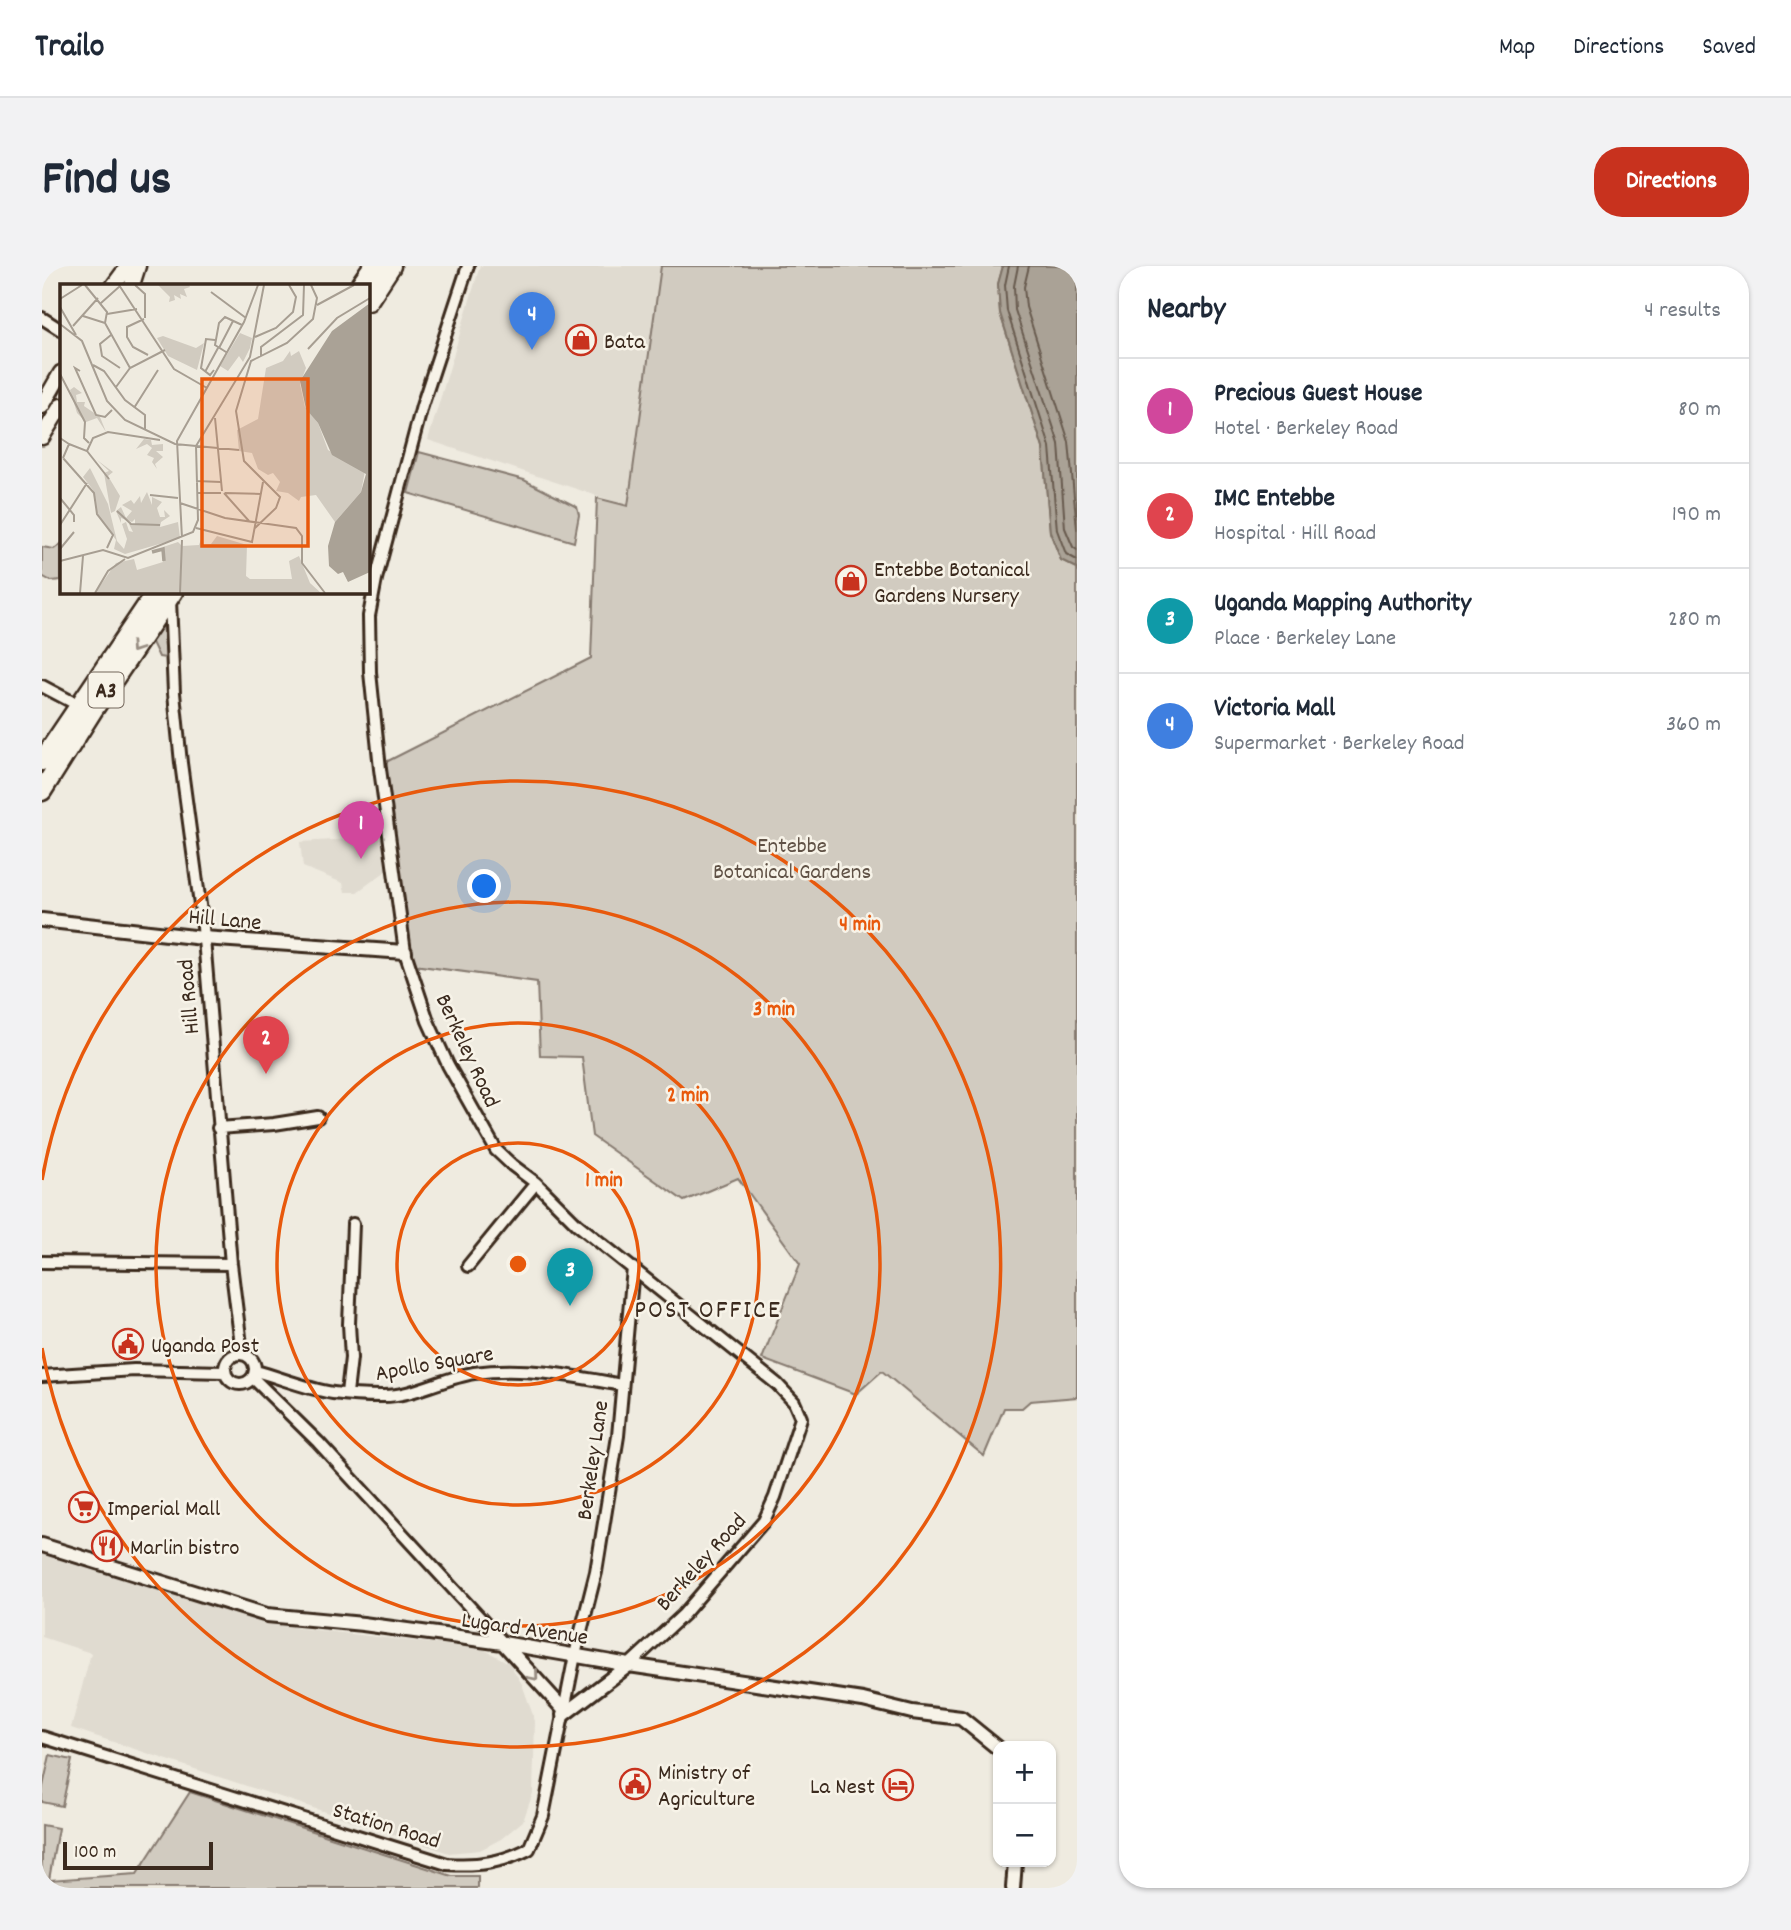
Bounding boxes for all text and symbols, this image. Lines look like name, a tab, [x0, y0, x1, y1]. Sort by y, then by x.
text: Trailo	[35, 25, 105, 72]
text: Map	[1499, 31, 1535, 65]
text: Directions	[1573, 31, 1664, 65]
text: Saved	[1702, 31, 1756, 65]
text: Find us	[42, 147, 171, 217]
button: Directions	[1594, 147, 1749, 217]
inset map	[60, 284, 369, 593]
text: Nearby	[1147, 290, 1225, 333]
pin: 4	[509, 292, 555, 350]
text: 4 results	[1644, 295, 1721, 328]
shop icon: Bata	[564, 323, 598, 357]
place label: Bata	[604, 327, 646, 360]
text: Precious Guest House	[1214, 376, 1423, 413]
text: 1	[1167, 394, 1173, 427]
text: 80 m	[1678, 394, 1721, 427]
text: Hotel · Berkeley Road	[1214, 413, 1398, 446]
text: IMC Entebbe	[1214, 481, 1335, 518]
text: 2	[1165, 499, 1175, 532]
text: 190 m	[1672, 499, 1721, 532]
text: Hospital · Hill Road	[1214, 518, 1376, 551]
place label: Entebbe Botanical Gardens Nursery	[874, 555, 1030, 614]
shop icon: Entebbe Botanical Gardens Nursery	[834, 564, 868, 598]
text: Uganda Mapping Authority	[1214, 586, 1471, 623]
text: 3	[1165, 604, 1175, 637]
text: 280 m	[1668, 604, 1721, 637]
text: Place · Berkeley Lane	[1214, 623, 1396, 656]
one-way arrow	[131, 640, 143, 653]
road number: A3	[88, 672, 124, 708]
text: Victoria Mall	[1214, 691, 1335, 728]
text: 4	[1165, 709, 1175, 742]
text: 360 m	[1666, 709, 1721, 742]
text: Supermarket · Berkeley Road	[1214, 728, 1465, 761]
pin: 1	[338, 801, 384, 859]
park label: Entebbe Botanical Gardens	[713, 831, 871, 890]
your location	[467, 869, 501, 903]
street label: Hill Lane	[187, 902, 263, 941]
text: 4 min	[839, 911, 881, 941]
street label: Hill Road	[171, 958, 210, 1036]
street label: Berkeley Road	[425, 989, 507, 1114]
text: 3 min	[753, 996, 795, 1026]
pin: 2	[243, 1016, 289, 1074]
text: 2 min	[667, 1082, 709, 1112]
text: 1 min	[585, 1167, 623, 1197]
pin: 3	[547, 1248, 593, 1306]
centre of rings	[506, 1252, 530, 1276]
district label: POST OFFICE	[634, 1293, 782, 1330]
public building icon: Uganda Post	[111, 1327, 145, 1361]
place label: Uganda Post	[151, 1331, 259, 1364]
street label: Apollo Square	[373, 1339, 496, 1392]
street label: Berkeley Lane	[570, 1399, 619, 1522]
supermarket icon: Imperial Mall	[67, 1490, 101, 1524]
place label: Imperial Mall	[107, 1494, 221, 1527]
street label: Berkeley Road	[649, 1507, 756, 1620]
restaurant icon: Marlin bistro	[90, 1529, 124, 1563]
place label: Marlin bistro	[130, 1533, 239, 1566]
street label: Lugard Avenue	[459, 1605, 590, 1656]
one-way arrow	[526, 1668, 538, 1681]
map controls	[993, 1741, 1056, 1867]
button: +	[993, 1741, 1056, 1804]
place label: Ministry of Agriculture	[658, 1758, 755, 1817]
public building icon: Ministry of Agriculture	[618, 1767, 652, 1801]
hotel icon: La Nest	[881, 1768, 915, 1802]
place label: La Nest	[810, 1772, 875, 1805]
street label: Station Road	[328, 1795, 444, 1859]
button: −	[993, 1804, 1056, 1867]
scale bar	[63, 1839, 214, 1871]
text: 100 m	[74, 1840, 116, 1867]

